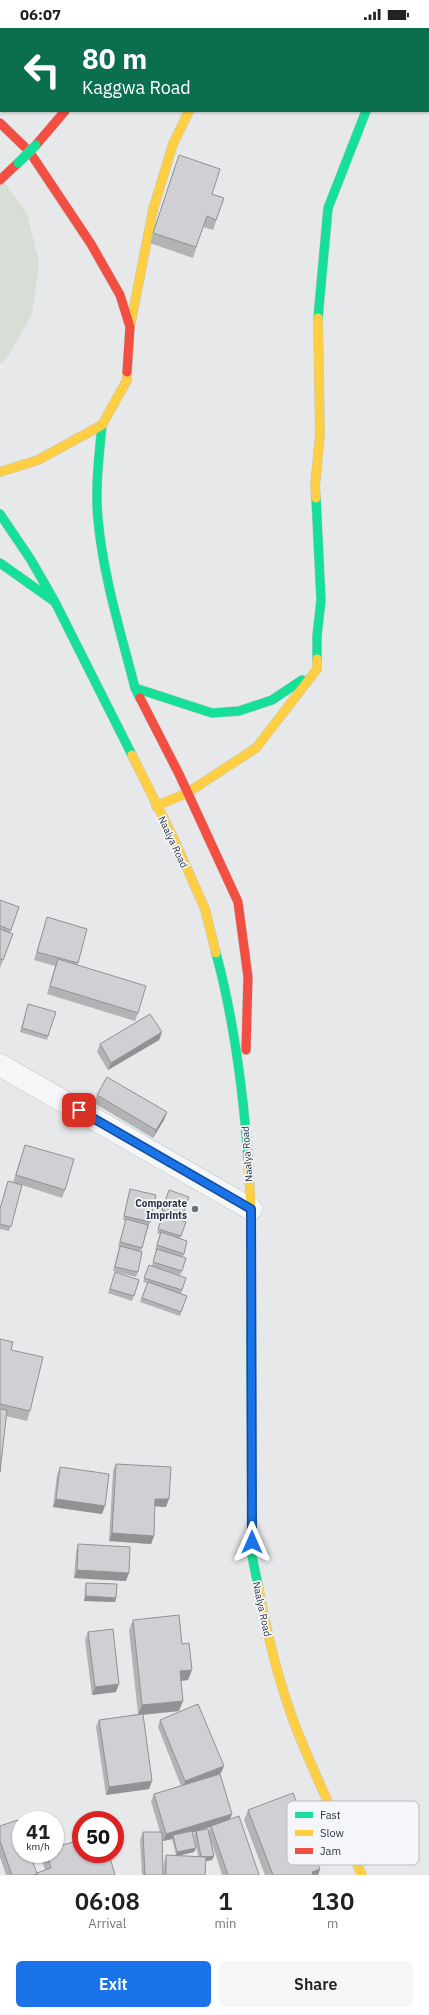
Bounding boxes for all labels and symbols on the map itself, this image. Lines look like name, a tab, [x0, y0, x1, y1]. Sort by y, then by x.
street label: Naalya Road	[155, 814, 191, 870]
pin	[62, 1093, 96, 1127]
street label: Naalya Road	[239, 1126, 255, 1182]
place label: Comporate Imprints	[135, 1197, 187, 1222]
marker: Comporate Imprints	[190, 1204, 200, 1214]
position arrow	[231, 1521, 273, 1563]
street label: Naalya Road	[250, 1580, 274, 1638]
legend	[287, 1801, 419, 1865]
text: Fast	[320, 1808, 341, 1822]
speed limit sign: 50	[72, 1811, 124, 1863]
text: Slow	[320, 1826, 344, 1840]
text: Jam	[320, 1844, 341, 1858]

